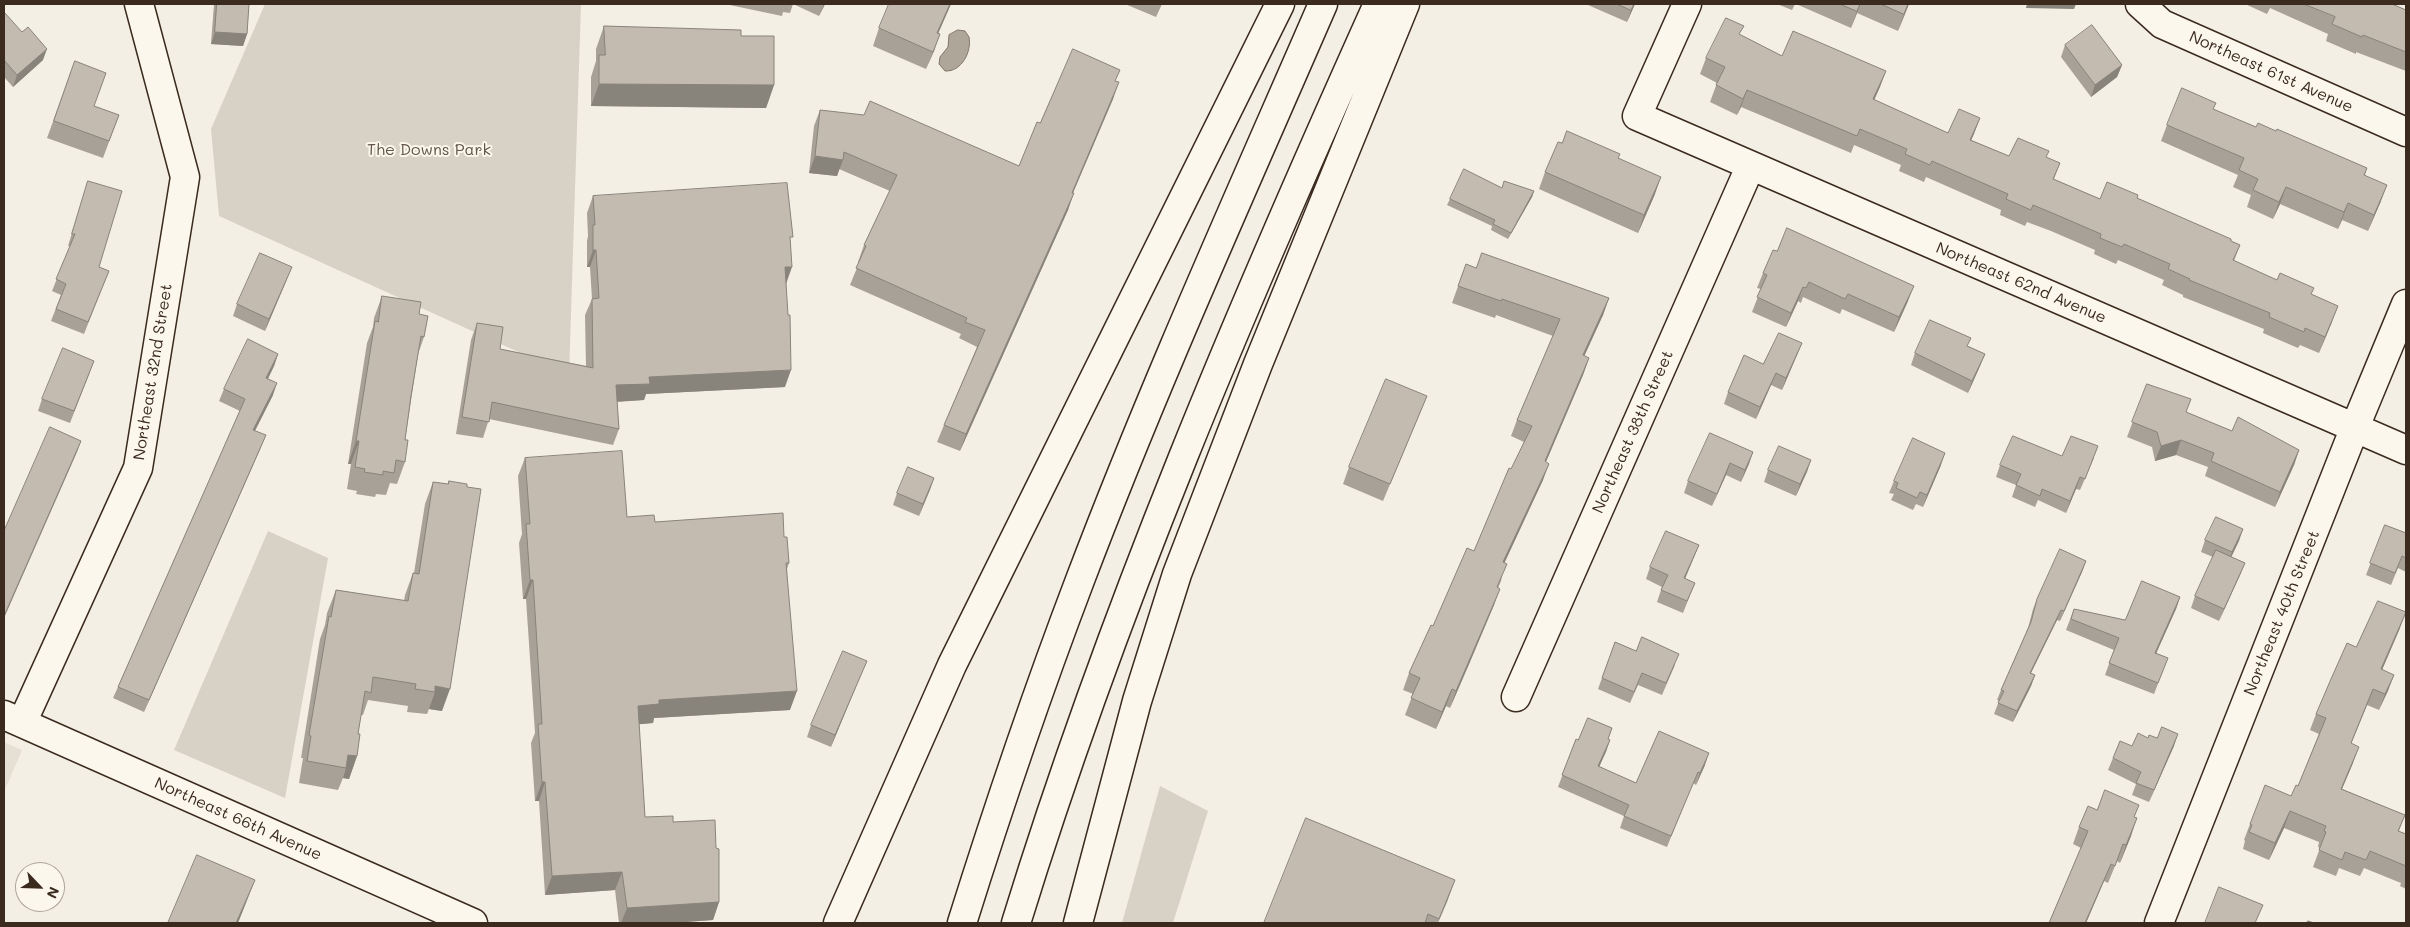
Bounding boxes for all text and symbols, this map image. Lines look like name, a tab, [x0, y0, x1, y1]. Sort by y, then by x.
street label: Northeast 61st Avenue	[2186, 27, 2356, 117]
park label: The Downs Park	[367, 140, 491, 160]
street label: Northeast 62nd Avenue	[1933, 238, 2109, 328]
street label: Northeast 32nd Street	[130, 282, 176, 462]
street label: Northeast 38th Street	[1588, 348, 1678, 516]
street label: Northeast 40th Street	[2240, 528, 2324, 698]
street label: Northeast 66th Avenue	[151, 773, 325, 865]
north arrow	[15, 862, 65, 912]
text: N	[42, 884, 64, 902]

